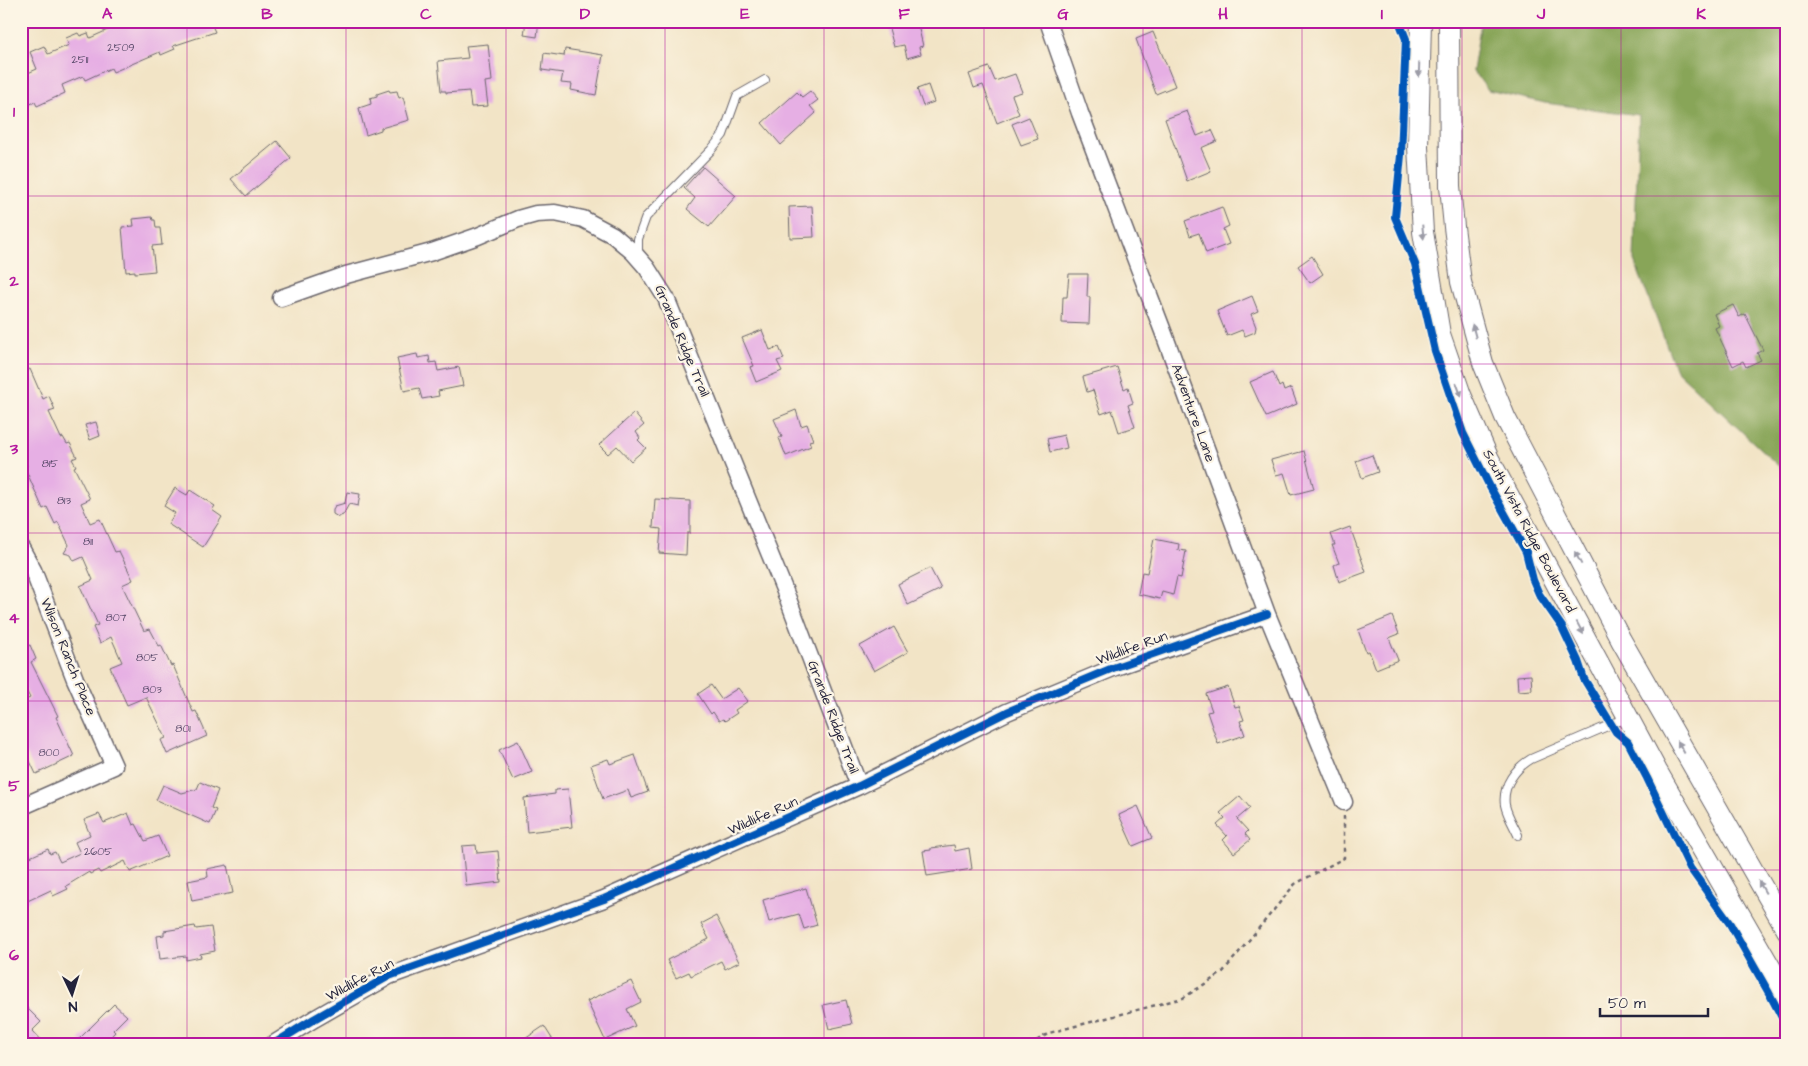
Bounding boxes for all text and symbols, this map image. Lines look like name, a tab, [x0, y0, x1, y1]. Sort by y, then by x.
text: A	[102, 3, 113, 25]
text: B	[261, 3, 273, 25]
text: C	[420, 3, 432, 25]
text: D	[580, 3, 591, 25]
text: E	[740, 3, 750, 25]
text: F	[898, 3, 910, 25]
text: G	[1057, 3, 1069, 25]
text: H	[1218, 3, 1228, 25]
text: I	[1381, 3, 1383, 25]
text: J	[1536, 3, 1546, 25]
text: K	[1696, 3, 1706, 25]
house number: 2509	[107, 40, 135, 55]
house number: 2511	[72, 52, 89, 67]
one-way arrow	[1415, 62, 1423, 78]
text: 1	[13, 101, 16, 123]
one-way arrow	[1419, 225, 1427, 241]
text: 2	[8, 270, 19, 292]
street label: Grande Ridge Trail	[649, 282, 715, 400]
one-way arrow	[1470, 324, 1478, 339]
street label: Adventure Lane	[1166, 361, 1220, 465]
one-way arrow	[1455, 383, 1463, 398]
text: 3	[9, 438, 19, 460]
street label: South Vista Ridge Boulevard	[1477, 446, 1581, 616]
house number: 815	[42, 456, 58, 471]
house number: 813	[57, 493, 71, 508]
house number: 811	[83, 534, 94, 549]
one-way arrow	[1574, 551, 1582, 566]
street label: Wilson Ranch Place	[35, 595, 101, 719]
text: 4	[9, 607, 20, 629]
house number: 807	[106, 610, 127, 625]
one-way arrow	[1576, 622, 1585, 635]
street label: Wildlife Run	[1094, 626, 1170, 670]
house number: 805	[136, 650, 158, 665]
street label: Grande Ridge Trail	[802, 658, 864, 776]
house number: 803	[142, 682, 162, 697]
house number: 801	[175, 721, 191, 736]
one-way arrow	[1677, 739, 1685, 754]
house number: 800	[38, 745, 60, 760]
text: 5	[8, 775, 20, 797]
street label: Wildlife Run	[725, 792, 801, 840]
house number: 2605	[84, 844, 112, 859]
one-way arrow	[1758, 881, 1767, 894]
text: 6	[9, 944, 19, 966]
street label: Wildlife Run	[322, 954, 398, 1006]
north arrow	[48, 968, 98, 1018]
scale bar	[1600, 986, 1708, 1018]
text: 50 m	[1608, 993, 1646, 1014]
text: N	[68, 996, 78, 1016]

